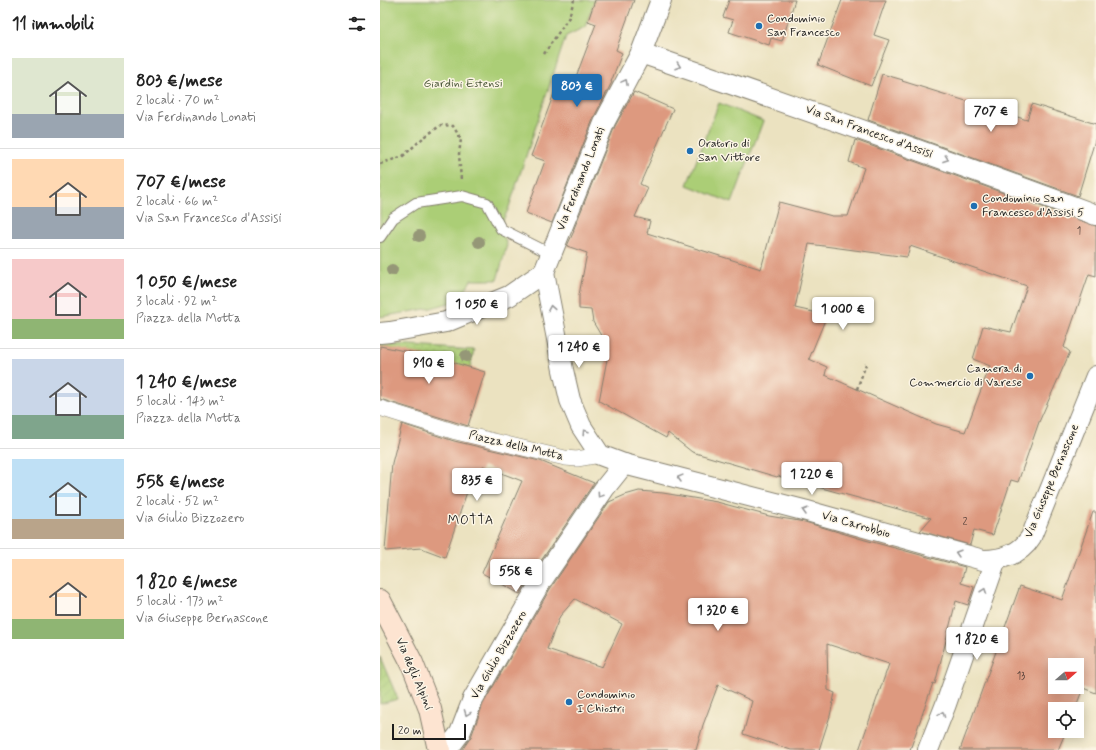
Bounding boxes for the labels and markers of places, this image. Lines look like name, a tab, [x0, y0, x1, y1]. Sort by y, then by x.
place label: Condominio San Francesco	[767, 11, 840, 41]
marker: Condominio San Francesco	[754, 21, 764, 31]
pin: 803 €	[549, 74, 605, 108]
pin: 707 €	[963, 99, 1019, 133]
place label: Oratorio di San Vittore	[698, 136, 760, 166]
marker: Oratorio di San Vittore	[685, 146, 695, 156]
place label: Condominio San Francesco d'Assisi 5	[982, 191, 1084, 221]
marker: Condominio San Francesco d'Assisi 5	[969, 201, 979, 211]
pin: 1 050 €	[440, 292, 514, 326]
pin: 1 000 €	[806, 297, 880, 331]
pin: 1 240 €	[542, 335, 616, 369]
pin: 910 €	[401, 351, 457, 385]
place label: Camera di Commercio di Varese	[909, 361, 1022, 391]
marker: Camera di Commercio di Varese	[1025, 371, 1035, 381]
pin: 1 220 €	[775, 462, 849, 496]
pin: 835 €	[449, 468, 505, 502]
pin: 558 €	[488, 559, 544, 593]
pin: 1 320 €	[681, 598, 755, 632]
pin: 1 820 €	[940, 627, 1014, 661]
place label: Condominio I Chiostri	[577, 687, 635, 717]
marker: Condominio I Chiostri	[564, 697, 574, 707]

